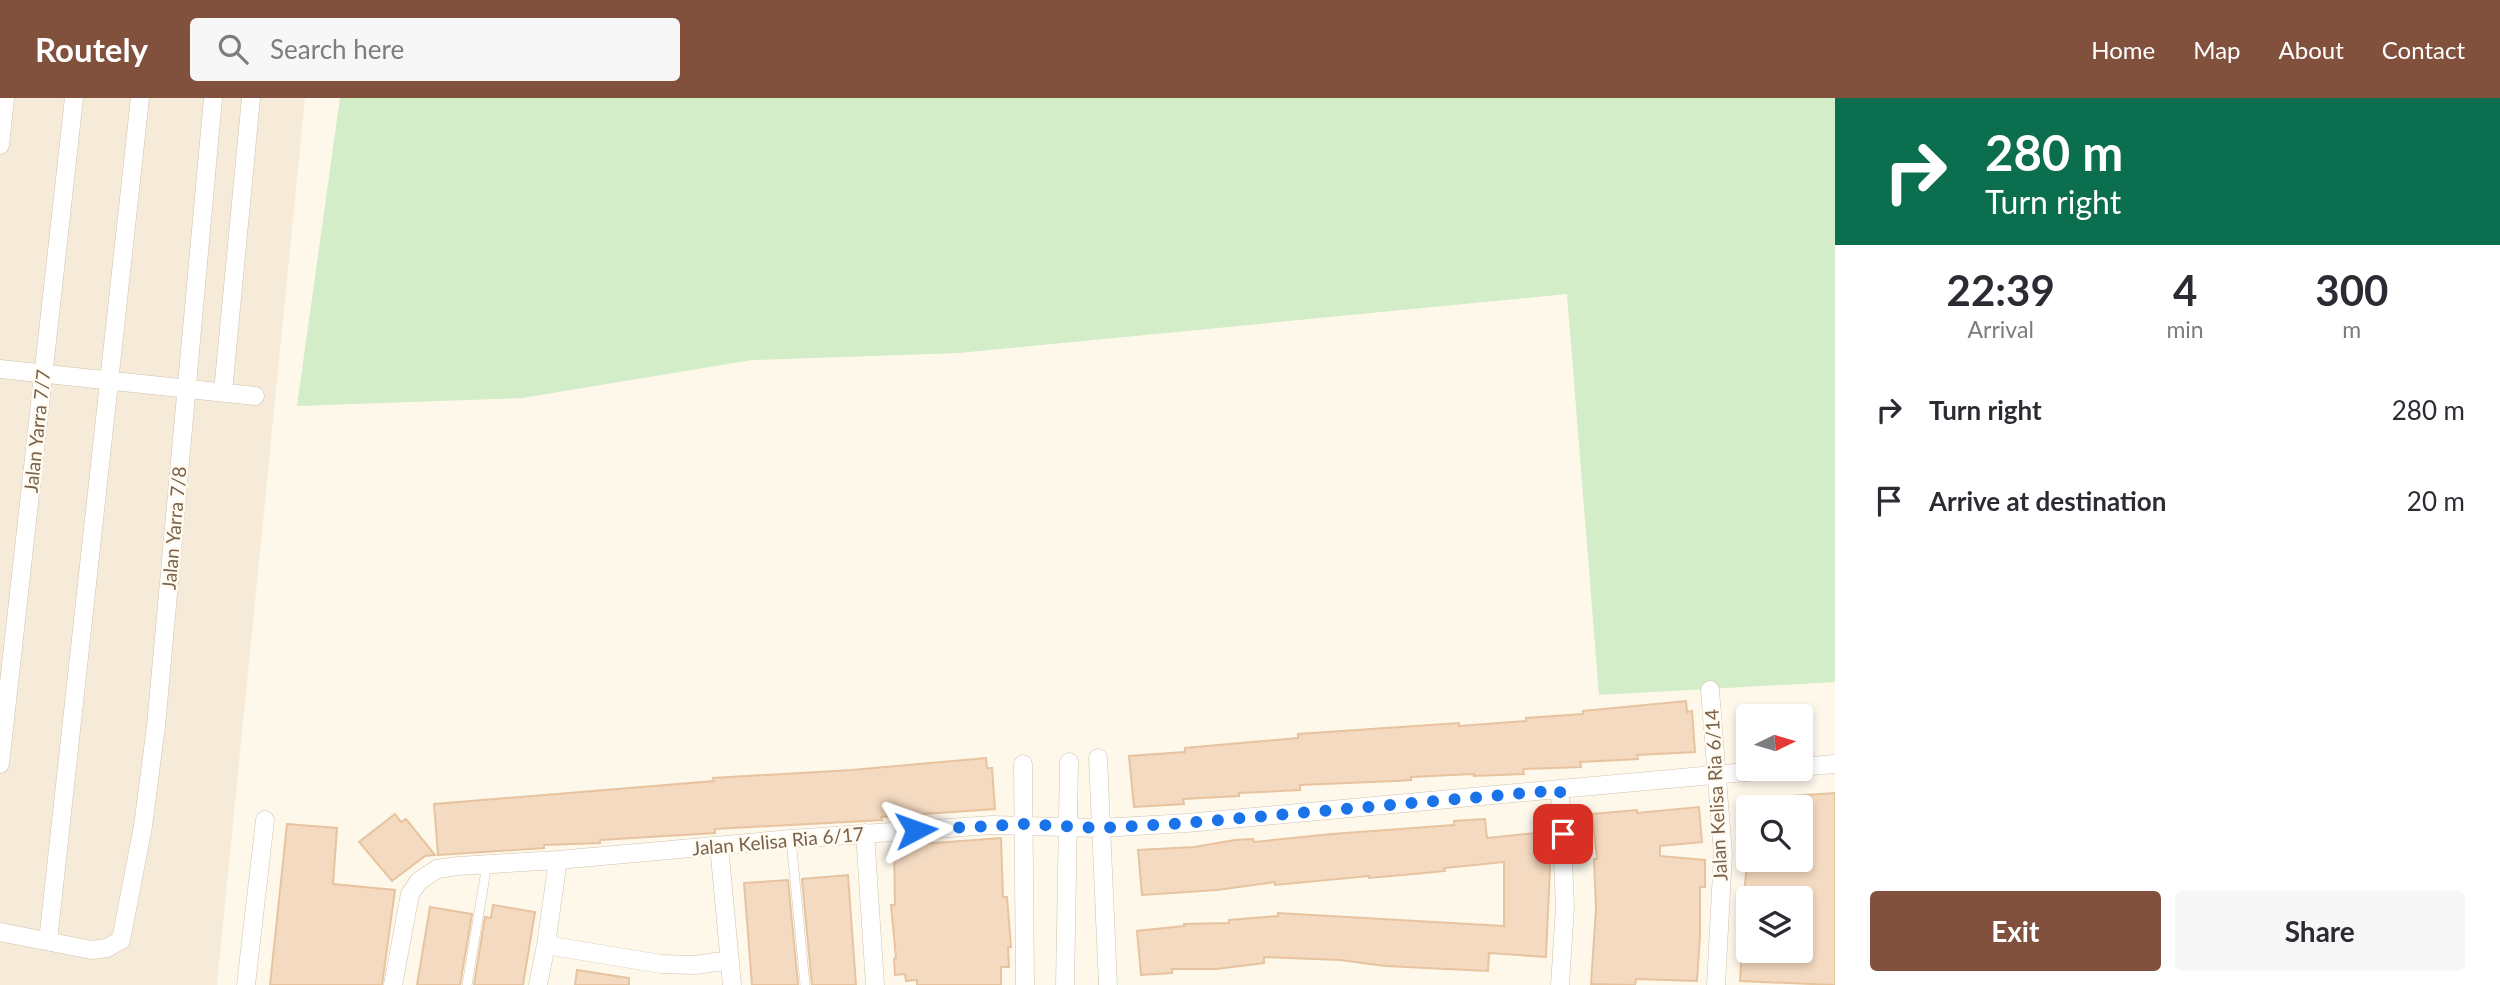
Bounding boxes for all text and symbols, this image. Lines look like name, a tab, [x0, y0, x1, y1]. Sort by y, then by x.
search box	[190, 18, 680, 81]
text: Routely	[35, 29, 148, 69]
icon: search	[214, 30, 252, 68]
text: Search here	[270, 33, 404, 65]
text: Home	[2091, 35, 2155, 64]
text: Map	[2193, 35, 2241, 64]
text: About	[2279, 35, 2344, 64]
text: Contact	[2382, 35, 2465, 64]
text: 280 m	[1985, 123, 2123, 181]
icon: right	[1870, 126, 1961, 217]
text: Turn right	[1985, 182, 2121, 221]
text: 22:39	[1947, 265, 2055, 315]
text: 4	[2173, 265, 2197, 315]
text: 300	[2315, 265, 2388, 315]
text: Arrival	[1968, 315, 2034, 343]
text: min	[2166, 315, 2204, 343]
text: m	[2342, 315, 2361, 343]
street label: Jalan Yarra 7/7	[19, 368, 54, 494]
icon: right	[1870, 391, 1908, 429]
text: Turn right	[1929, 394, 2042, 426]
text: 280 m	[2392, 394, 2465, 426]
street label: Jalan Yarra 7/8	[157, 465, 190, 591]
icon: arrive	[1870, 482, 1908, 520]
text: Arrive at destination	[1929, 485, 2166, 517]
text: 20 m	[2407, 485, 2465, 517]
north arrow	[1736, 704, 1813, 780]
map controls	[1736, 704, 1813, 963]
street label: Jalan Kelisa Ria 6/14	[1700, 708, 1731, 882]
position arrow	[879, 793, 953, 867]
button: search	[1736, 795, 1813, 872]
pin	[1533, 804, 1593, 864]
icon: arrive	[1544, 815, 1582, 853]
street label: Jalan Kelisa Ria 6/17	[691, 822, 865, 859]
button: layers	[1736, 886, 1813, 963]
button: Exit	[1870, 891, 2161, 971]
button: Share	[2175, 891, 2465, 971]

